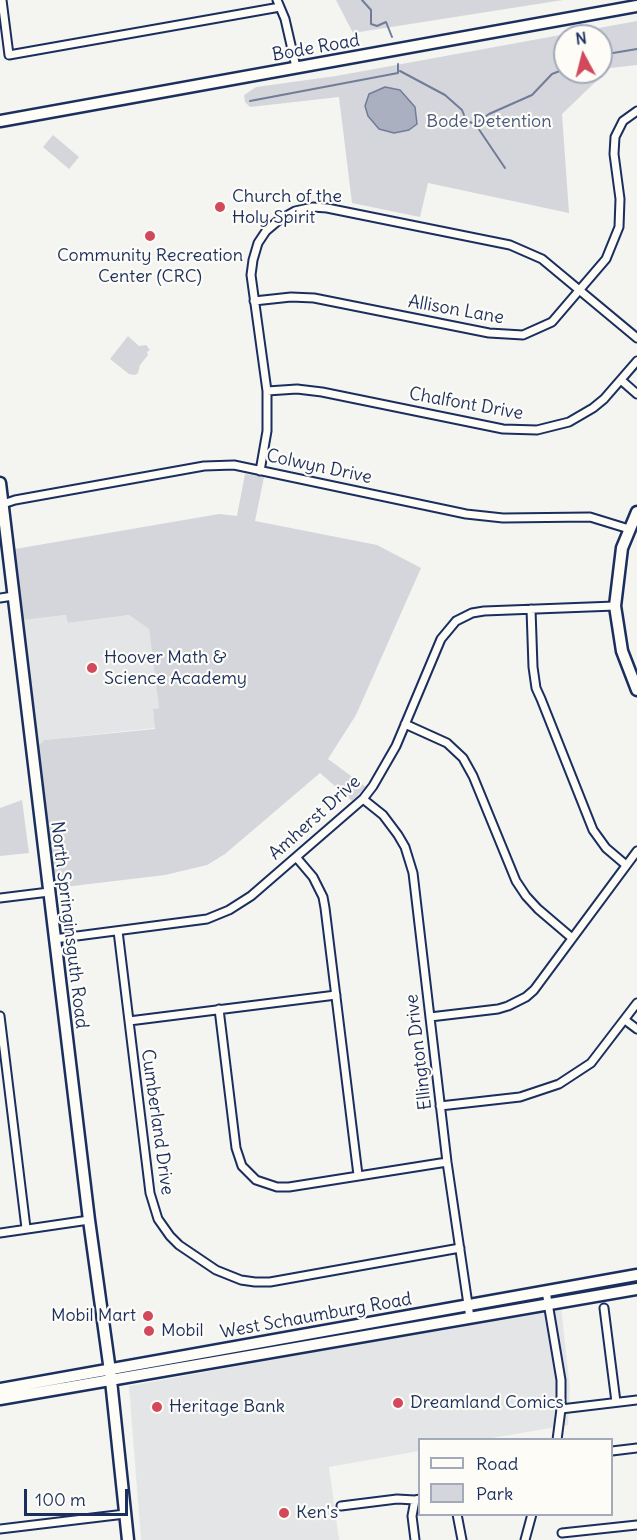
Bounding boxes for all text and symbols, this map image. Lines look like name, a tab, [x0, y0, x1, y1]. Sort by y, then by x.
north arrow	[553, 24, 613, 84]
text: N	[574, 28, 588, 49]
street label: Bode Road	[270, 30, 362, 66]
park label: Bode Detention	[426, 111, 552, 133]
place label: Church of the Holy Spirit	[232, 186, 342, 228]
marker: Church of the Holy Spirit	[213, 200, 227, 214]
marker: Community Recreation Center (CRC)	[143, 229, 157, 243]
place label: Community Recreation Center (CRC)	[57, 245, 243, 288]
street label: Allison Lane	[406, 291, 506, 329]
street label: Chalfont Drive	[407, 383, 525, 425]
street label: Colwyn Drive	[264, 445, 374, 489]
place label: Hoover Math & Science Academy	[104, 647, 247, 690]
marker: Hoover Math & Science Academy	[85, 661, 99, 675]
street label: Amherst Drive	[265, 771, 365, 865]
street label: North Springinsguth Road	[46, 820, 92, 1030]
street label: Ellington Drive	[401, 993, 437, 1111]
street label: Cumberland Drive	[136, 1048, 178, 1196]
street label: West Schaumburg Road	[219, 1289, 413, 1343]
place label: Mobil Mart	[51, 1305, 136, 1327]
marker: Mobil Mart	[141, 1309, 155, 1323]
place label: Mobil	[161, 1320, 204, 1342]
marker: Mobil	[142, 1324, 156, 1338]
place label: Dreamland Comics	[410, 1392, 564, 1414]
place label: Heritage Bank	[169, 1396, 285, 1418]
marker: Dreamland Comics	[391, 1396, 405, 1410]
marker: Heritage Bank	[150, 1400, 164, 1414]
legend	[418, 1438, 613, 1516]
text: Road	[476, 1452, 518, 1475]
scale bar	[27, 1477, 130, 1515]
text: Park	[476, 1482, 513, 1505]
text: 100 m	[35, 1488, 86, 1511]
place label: Ken's	[296, 1502, 338, 1524]
marker: Ken's	[277, 1506, 291, 1520]

